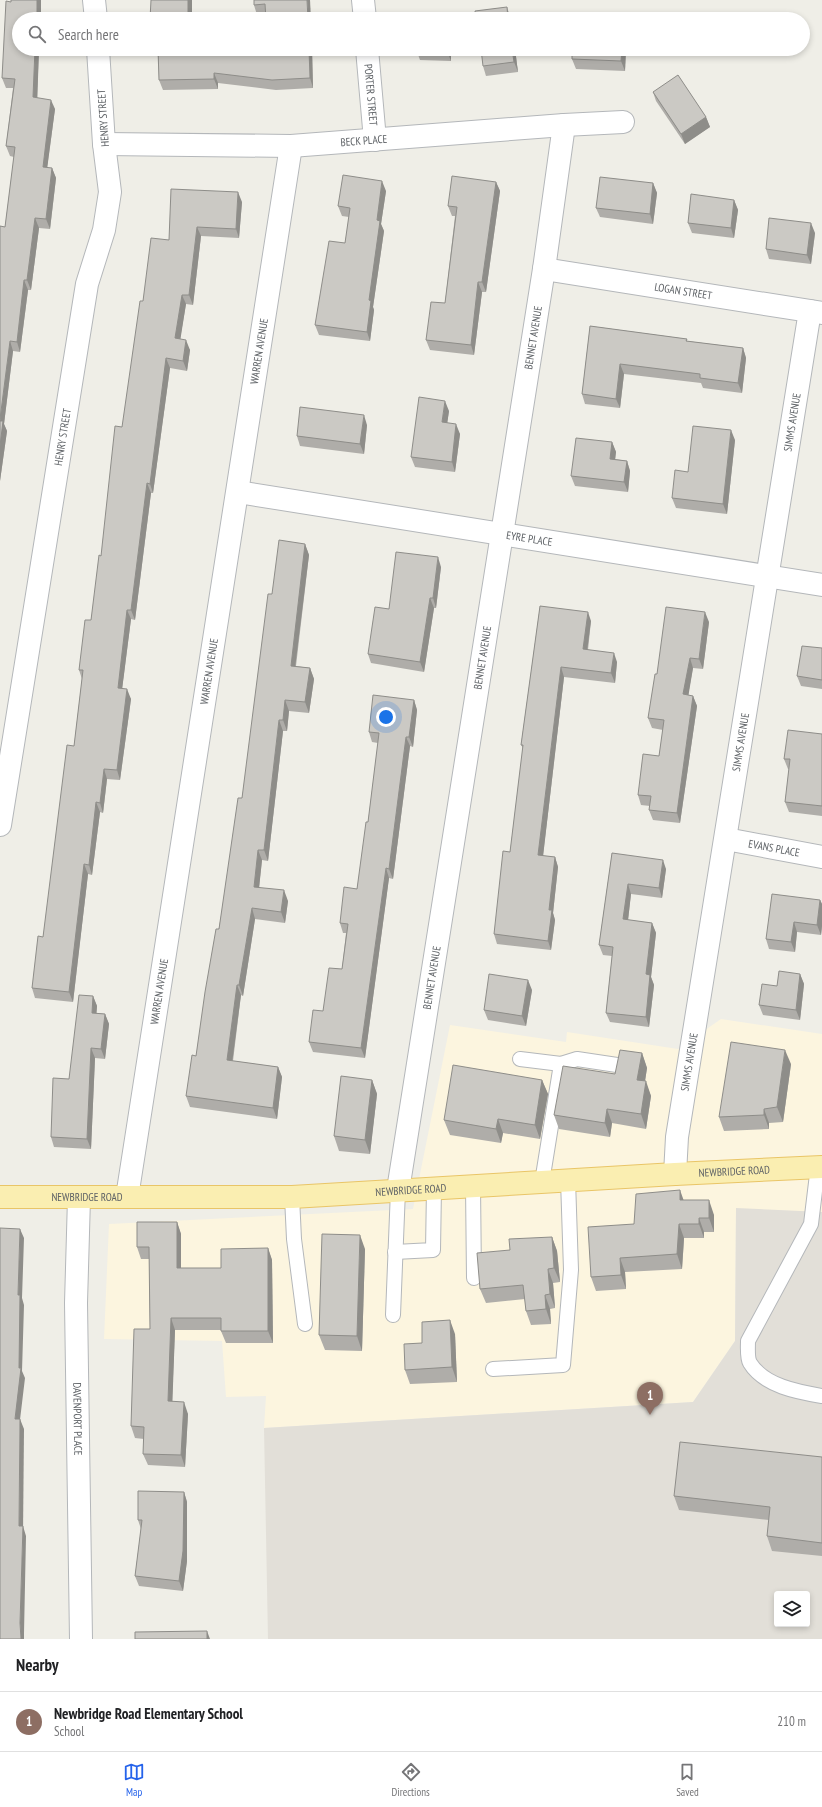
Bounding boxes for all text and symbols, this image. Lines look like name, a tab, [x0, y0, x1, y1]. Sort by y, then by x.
search box	[12, 12, 810, 56]
icon: search	[26, 23, 48, 45]
text: Search here	[58, 25, 119, 44]
street label: PORTER STREET	[361, 63, 381, 127]
street label: HENRY STREET	[94, 89, 112, 147]
street label: BECK PLACE	[340, 132, 388, 149]
street label: LOGAN STREET	[653, 280, 713, 303]
street label: BENNET AVENUE	[521, 305, 545, 370]
street label: WARREN AVENUE	[247, 317, 271, 385]
street label: SIMMS AVENUE	[780, 392, 804, 453]
street label: HENRY STREET	[51, 407, 74, 467]
street label: EYRE PLACE	[505, 528, 554, 549]
street label: BENNET AVENUE	[470, 625, 494, 690]
street label: WARREN AVENUE	[197, 637, 221, 705]
your location	[376, 707, 396, 727]
street label: SIMMS AVENUE	[729, 712, 752, 772]
street label: EVANS PLACE	[747, 836, 801, 860]
street label: BENNET AVENUE	[420, 945, 444, 1010]
street label: WARREN AVENUE	[147, 957, 171, 1025]
street label: SIMMS AVENUE	[677, 1031, 701, 1092]
street label: NEWBRIDGE ROAD	[698, 1162, 770, 1180]
street label: NEWBRIDGE ROAD	[375, 1181, 447, 1199]
street label: NEWBRIDGE ROAD	[51, 1190, 123, 1204]
street label: DAVENPORT PLACE	[70, 1382, 85, 1456]
pin: 1	[637, 1382, 663, 1415]
map controls	[774, 1591, 810, 1627]
button: layers	[774, 1591, 810, 1627]
text: Nearby	[16, 1654, 59, 1676]
text: Newbridge Road Elementary School	[54, 1704, 243, 1723]
text: 1	[26, 1713, 32, 1730]
text: 210 m	[777, 1713, 806, 1730]
text: School	[54, 1723, 84, 1740]
tab: Map	[123, 1761, 145, 1799]
tab: Directions	[392, 1761, 430, 1799]
tab: Saved	[676, 1761, 699, 1799]

